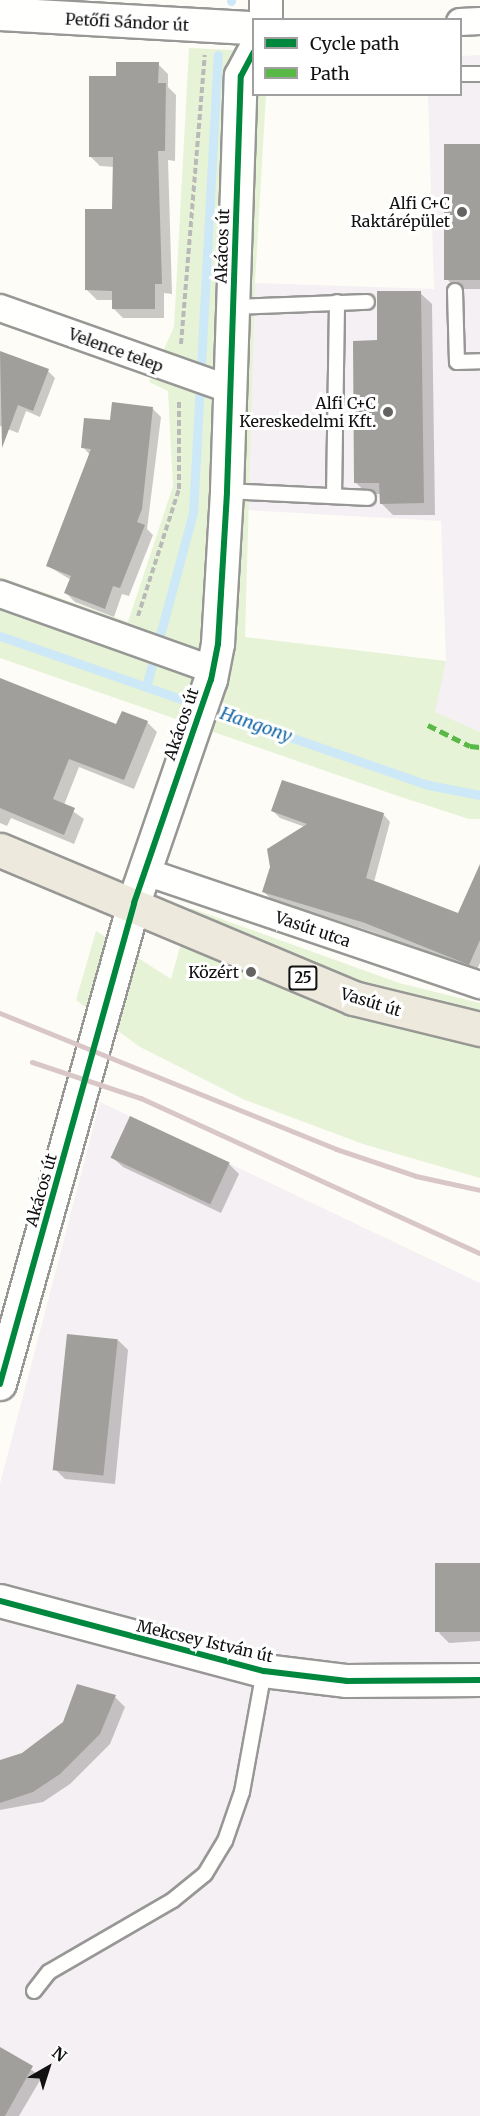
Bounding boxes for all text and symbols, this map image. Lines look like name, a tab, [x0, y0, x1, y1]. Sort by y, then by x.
street label: Petőfi Sándor út	[65, 9, 189, 35]
legend	[252, 18, 462, 96]
text: Cycle path	[310, 32, 399, 55]
text: Path	[310, 62, 350, 85]
place label: Alfi C+C Raktárépület	[351, 193, 450, 231]
marker: Alfi C+C Raktárépület	[455, 205, 469, 219]
street label: Akácos út	[211, 208, 233, 284]
street label: Velence telep	[66, 324, 166, 376]
place label: Alfi C+C Kereskedelmi Kft.	[239, 393, 376, 431]
marker: Alfi C+C Kereskedelmi Kft.	[381, 405, 395, 419]
street label: Akácos út	[160, 685, 202, 763]
water label: Hangony	[217, 703, 295, 747]
street label: Vasút utca	[273, 907, 353, 951]
place label: Közért	[188, 962, 239, 982]
marker: Közért	[244, 965, 258, 979]
road number: 25	[288, 966, 318, 990]
street label: Vasút út	[338, 984, 404, 1020]
street label: Akácos út	[21, 1151, 61, 1229]
street label: Mekcsey István út	[135, 1616, 275, 1666]
north arrow	[18, 2038, 78, 2098]
text: N	[48, 2042, 71, 2066]

